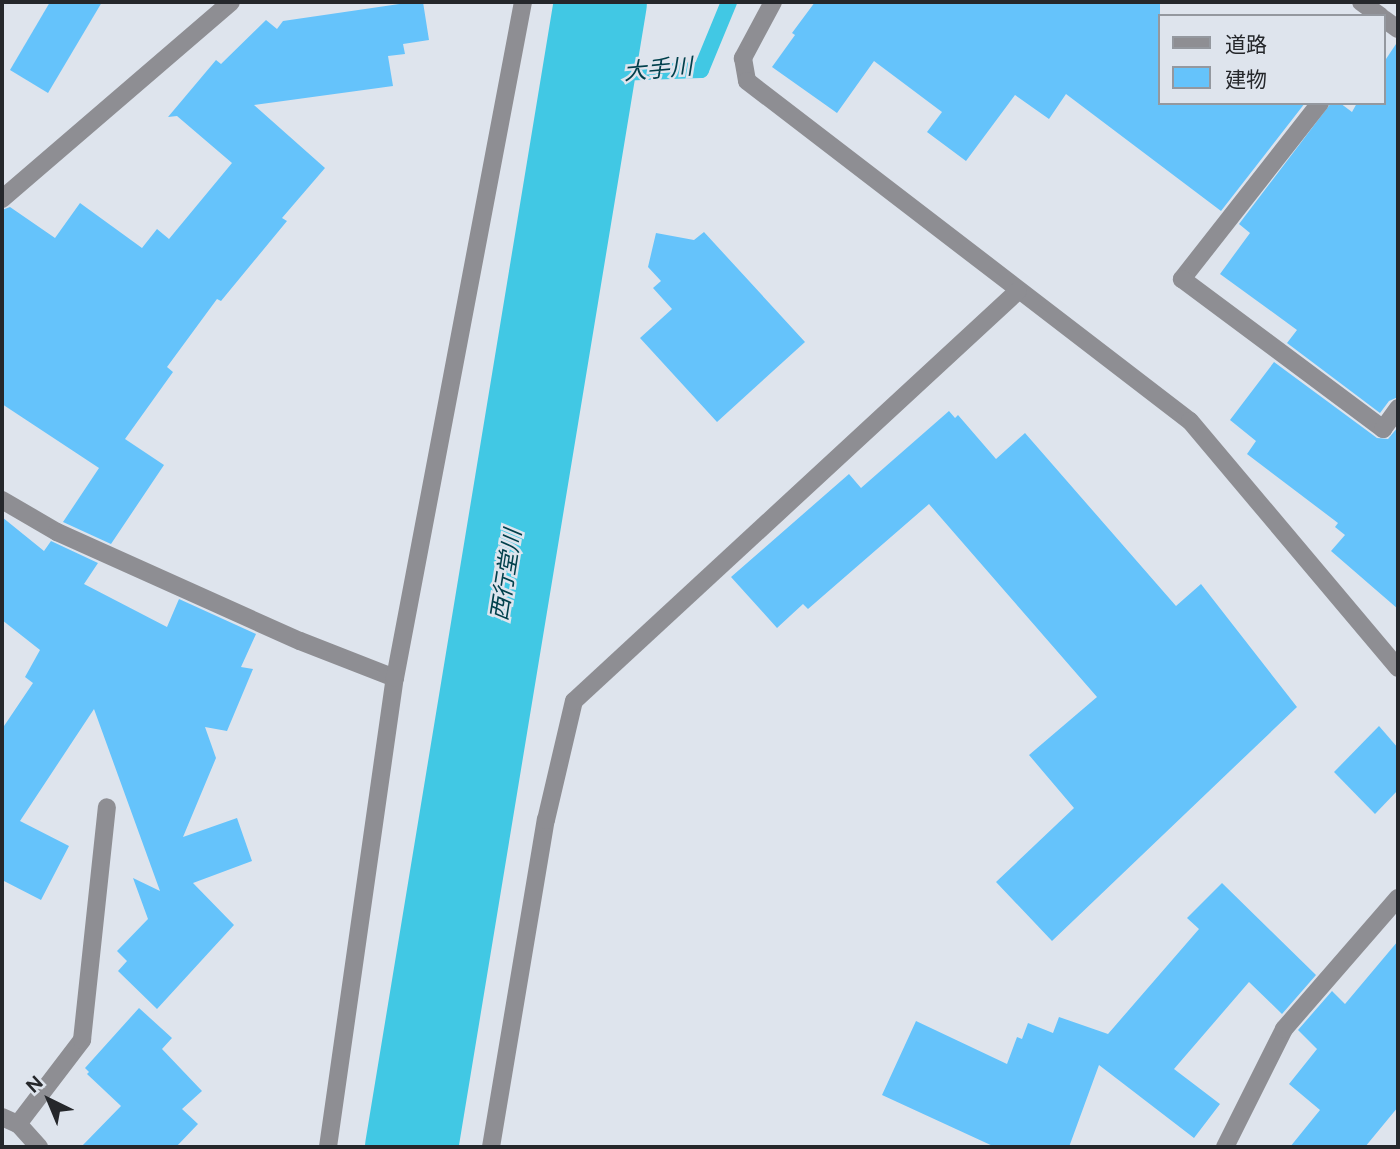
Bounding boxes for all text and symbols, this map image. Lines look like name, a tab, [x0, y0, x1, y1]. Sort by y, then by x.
legend	[1158, 14, 1386, 105]
text: 道路	[1225, 32, 1267, 57]
water label: 大手川	[622, 52, 694, 86]
text: 建物	[1225, 67, 1267, 92]
water label: 西行堂川	[485, 527, 527, 623]
north arrow	[14, 1065, 84, 1135]
text: N	[21, 1071, 48, 1098]

